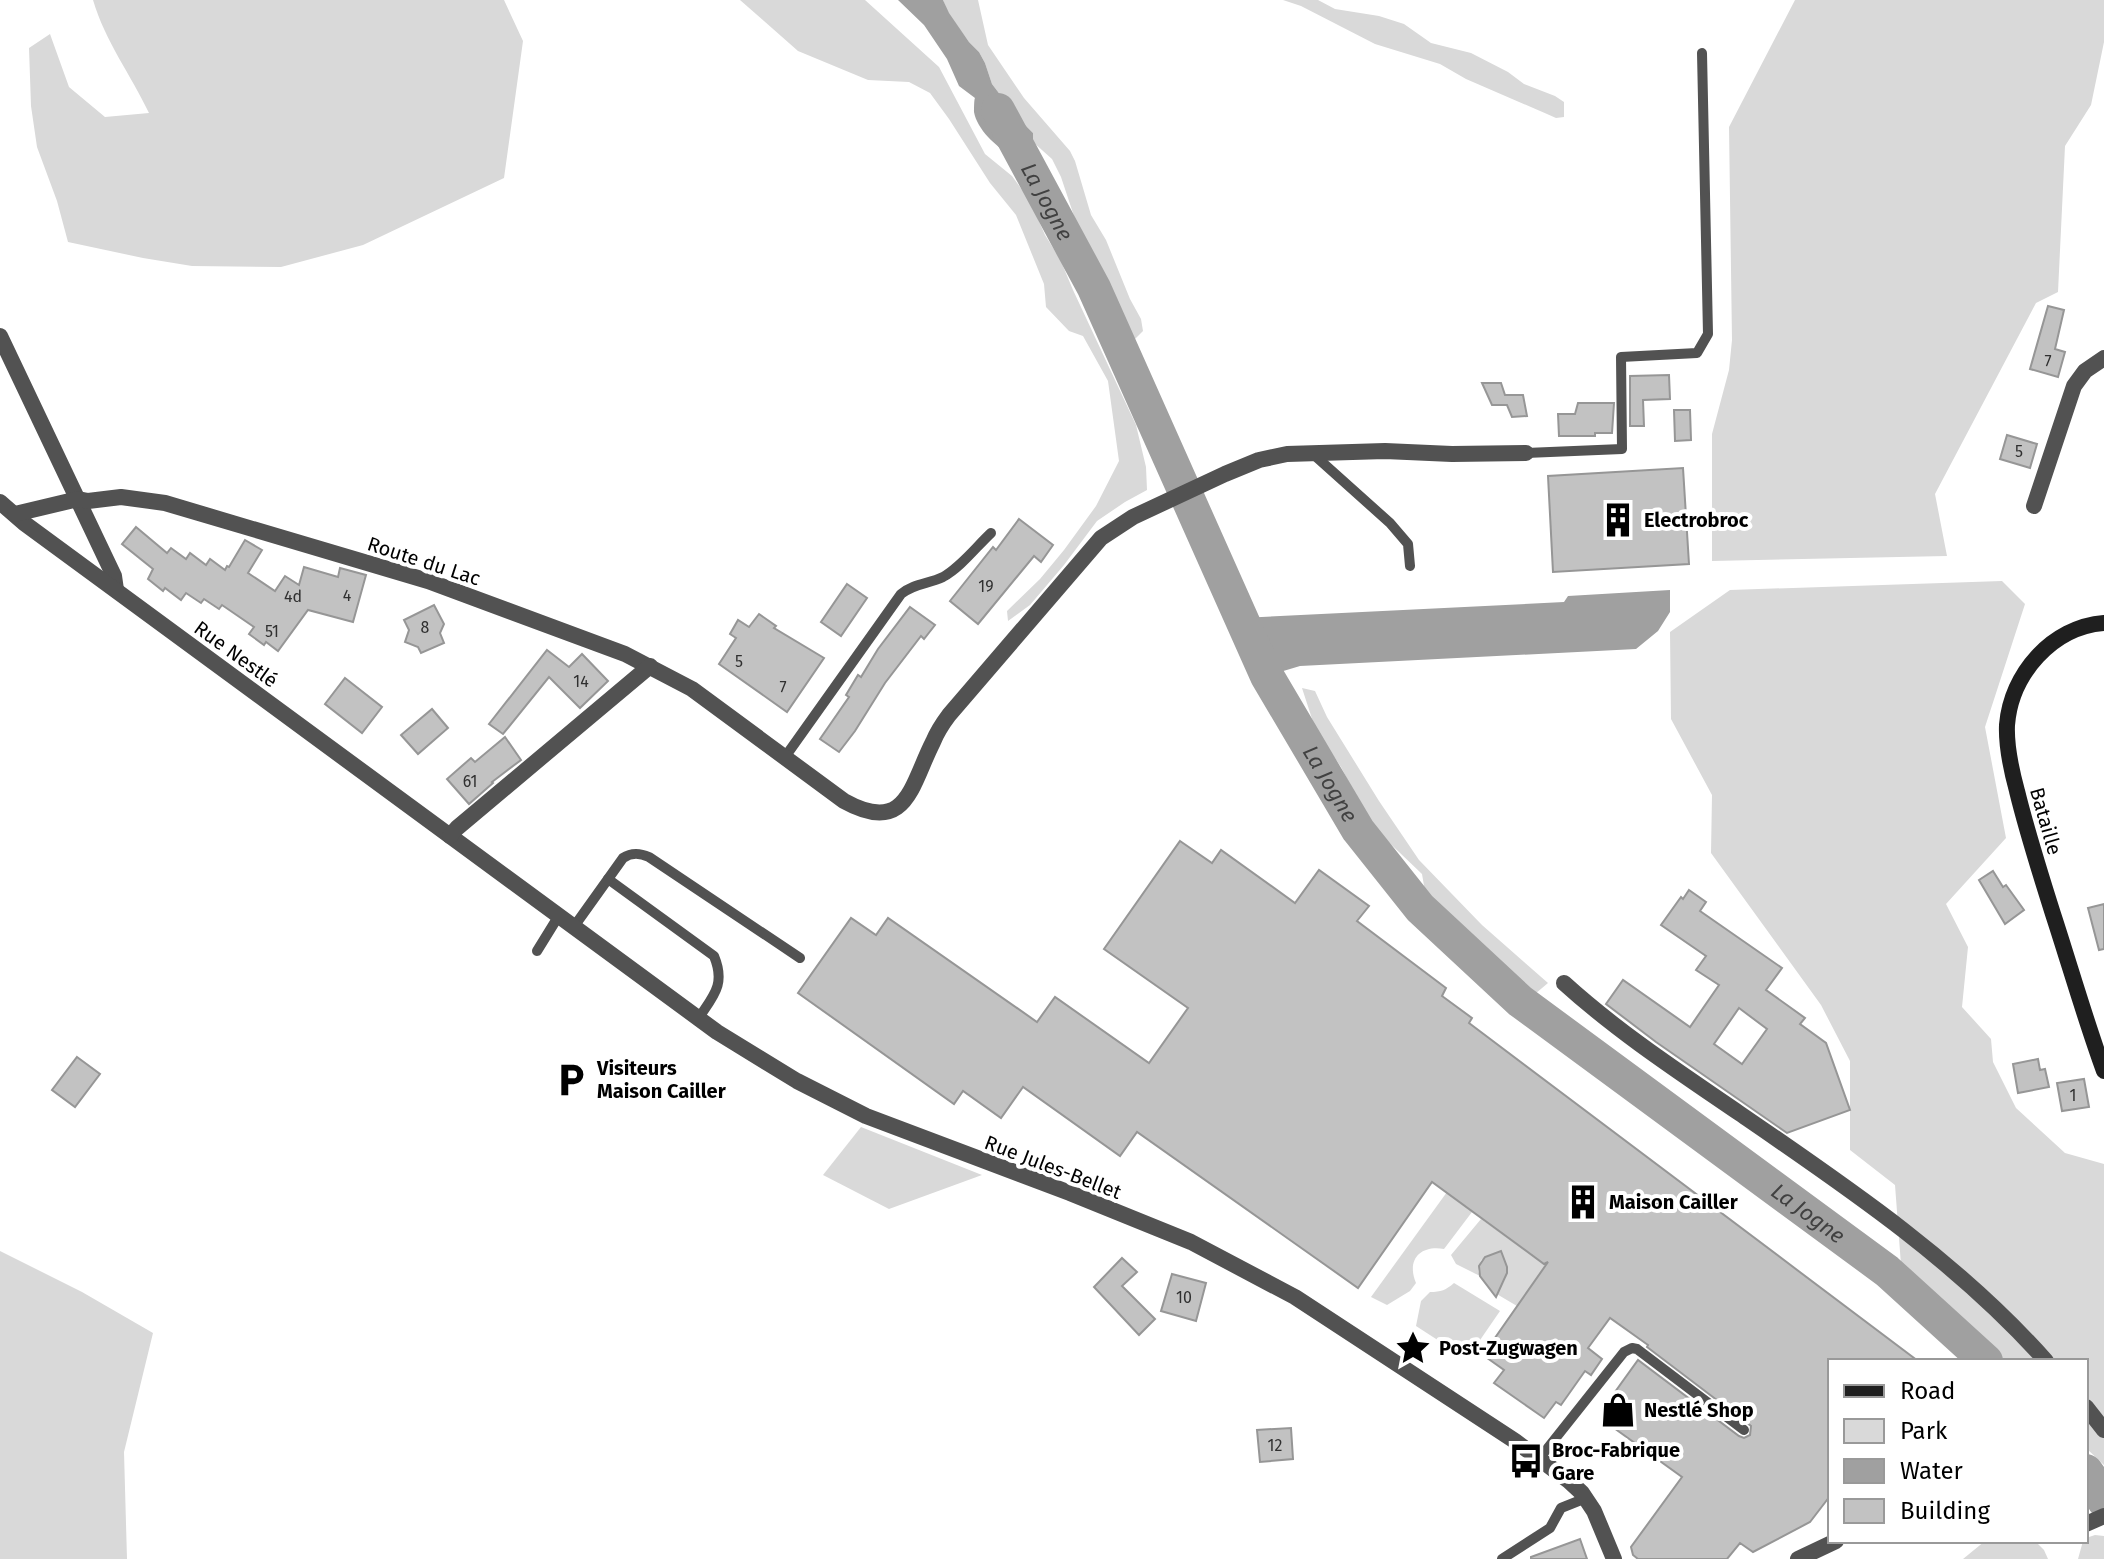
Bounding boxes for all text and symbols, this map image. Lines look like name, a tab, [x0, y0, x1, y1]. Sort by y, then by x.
water label: La Jogne	[1015, 158, 1079, 245]
house number: 7	[2044, 352, 2052, 371]
house number: 5	[2015, 442, 2023, 461]
building icon: Electrobroc	[1599, 501, 1637, 539]
place label: Electrobroc	[1644, 508, 1749, 532]
street label: Route du Lac	[364, 531, 484, 591]
house number: 19	[978, 577, 994, 596]
house number: 4	[343, 586, 352, 605]
house number: 4d	[284, 587, 302, 606]
street label: Rue Nestlé	[189, 616, 283, 692]
house number: 8	[421, 618, 430, 637]
house number: 51	[265, 622, 279, 641]
house number: 5	[735, 652, 743, 671]
house number: 14	[573, 672, 589, 691]
house number: 7	[779, 678, 787, 697]
water label: La Jogne	[1297, 740, 1363, 827]
house number: 61	[463, 772, 477, 791]
street label: Bataille	[2025, 784, 2067, 858]
place label: Visiteurs Maison Cailler	[596, 1056, 727, 1103]
parking icon: Visiteurs Maison Cailler	[552, 1061, 590, 1099]
house number: 1	[2070, 1086, 2076, 1105]
street label: Rue Jules-Bellet	[981, 1130, 1125, 1204]
water label: La Jogne	[1766, 1177, 1850, 1249]
building icon: Maison Cailler	[1564, 1183, 1602, 1221]
place label: Maison Cailler	[1609, 1190, 1739, 1214]
house number: 10	[1176, 1288, 1192, 1307]
place icon: Post-Zugwagen	[1394, 1329, 1432, 1367]
place label: Post-Zugwagen	[1439, 1336, 1578, 1360]
legend	[1828, 1359, 2088, 1543]
text: Road	[1900, 1377, 1955, 1405]
shop icon: Nestlé Shop	[1599, 1391, 1637, 1429]
place label: Nestlé Shop	[1644, 1398, 1754, 1422]
text: Park	[1900, 1417, 1948, 1445]
house number: 12	[1268, 1436, 1282, 1455]
place label: Broc-Fabrique Gare	[1552, 1438, 1680, 1485]
bus stop icon: Broc-Fabrique Gare	[1507, 1442, 1545, 1480]
text: Water	[1900, 1457, 1964, 1485]
text: Building	[1900, 1497, 1990, 1525]

